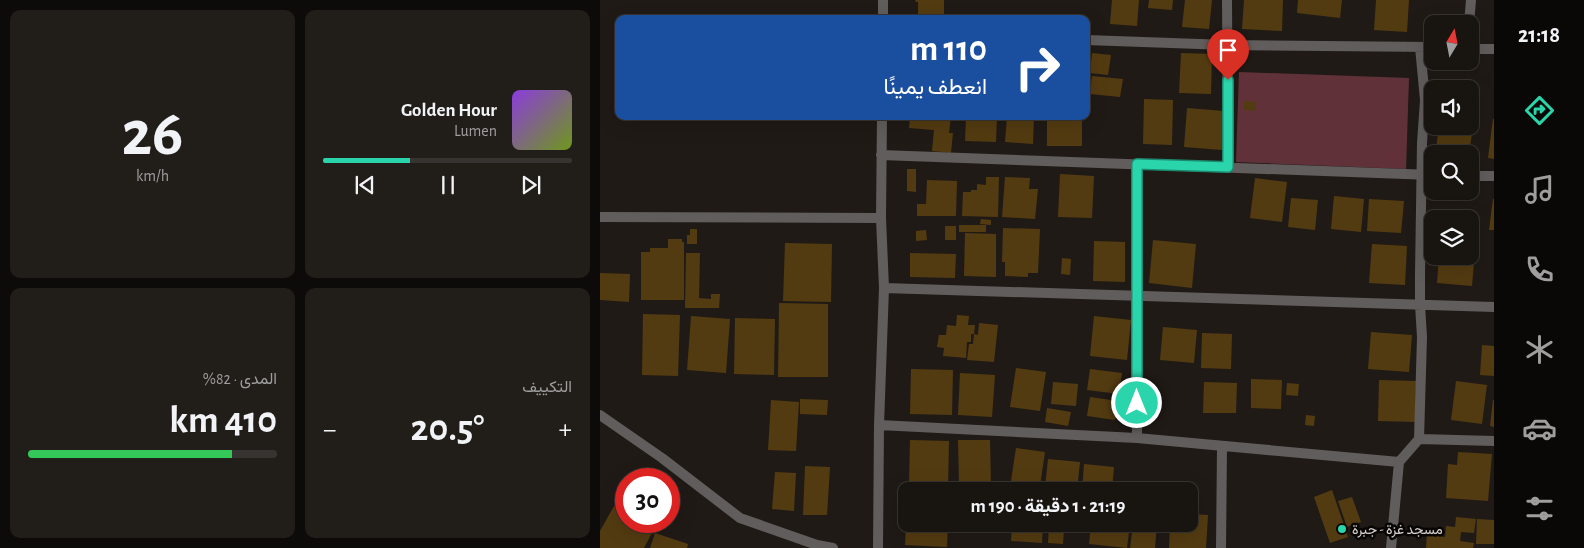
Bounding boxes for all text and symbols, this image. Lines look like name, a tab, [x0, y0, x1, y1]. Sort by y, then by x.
north arrow	[1424, 15, 1479, 70]
map controls	[1424, 15, 1479, 265]
text: 21:18	[1518, 24, 1560, 46]
pin	[1207, 29, 1249, 80]
text: 110 m	[910, 32, 987, 67]
icon: right	[1005, 35, 1070, 100]
icon: arrive	[1214, 36, 1242, 64]
text: انعطف يمينًا	[883, 76, 987, 98]
button: sound	[1424, 80, 1479, 135]
icon: directions	[1522, 93, 1557, 128]
text: Golden Hour	[401, 101, 497, 120]
text: 26	[122, 102, 184, 167]
text: Lumen	[454, 123, 497, 139]
button: search	[1424, 145, 1479, 200]
text: km/h	[136, 168, 169, 184]
icon: previous	[351, 171, 379, 199]
icon: pause	[434, 171, 462, 199]
icon: next	[517, 171, 545, 199]
icon: music	[1522, 172, 1557, 207]
button: layers	[1424, 210, 1479, 265]
icon: phone	[1522, 252, 1557, 287]
icon: climate	[1522, 332, 1557, 367]
text: المدى · 82%	[203, 371, 277, 387]
position arrow	[1110, 376, 1162, 428]
text: التكييف	[522, 379, 572, 395]
text: 410 km	[169, 402, 277, 440]
text: 20.5°	[411, 410, 484, 448]
icon: car	[1522, 411, 1557, 446]
text: −	[323, 416, 336, 444]
text: +	[559, 416, 572, 444]
speed limit sign: 30	[615, 468, 680, 533]
icon: filters	[1522, 491, 1557, 526]
text: 21:19 · 1 دقيقة · 190 m	[970, 497, 1126, 516]
marker: مسجد غزة - جبرة	[1336, 523, 1348, 535]
place label: مسجد غزة - جبرة	[1352, 523, 1443, 538]

